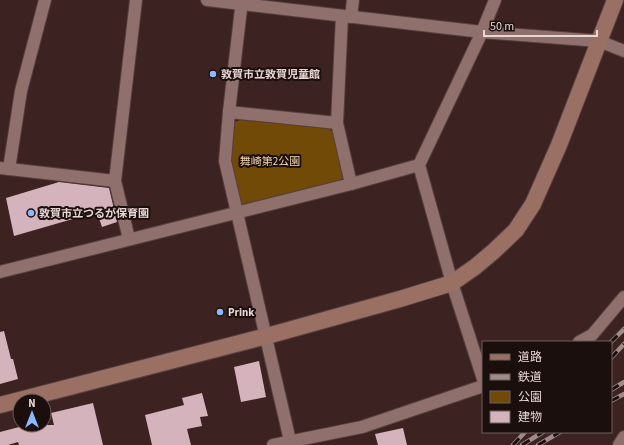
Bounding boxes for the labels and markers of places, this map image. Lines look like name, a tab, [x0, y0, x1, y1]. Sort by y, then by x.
place label: 敦賀市立敦賀児童館	[221, 67, 320, 82]
marker: 敦賀市立敦賀児童館	[208, 69, 218, 79]
place label: 敦賀市立つるが保育園	[39, 206, 149, 221]
marker: 敦賀市立つるが保育園	[26, 208, 36, 218]
place label: Prink	[228, 305, 254, 320]
marker: Prink	[215, 307, 225, 317]

